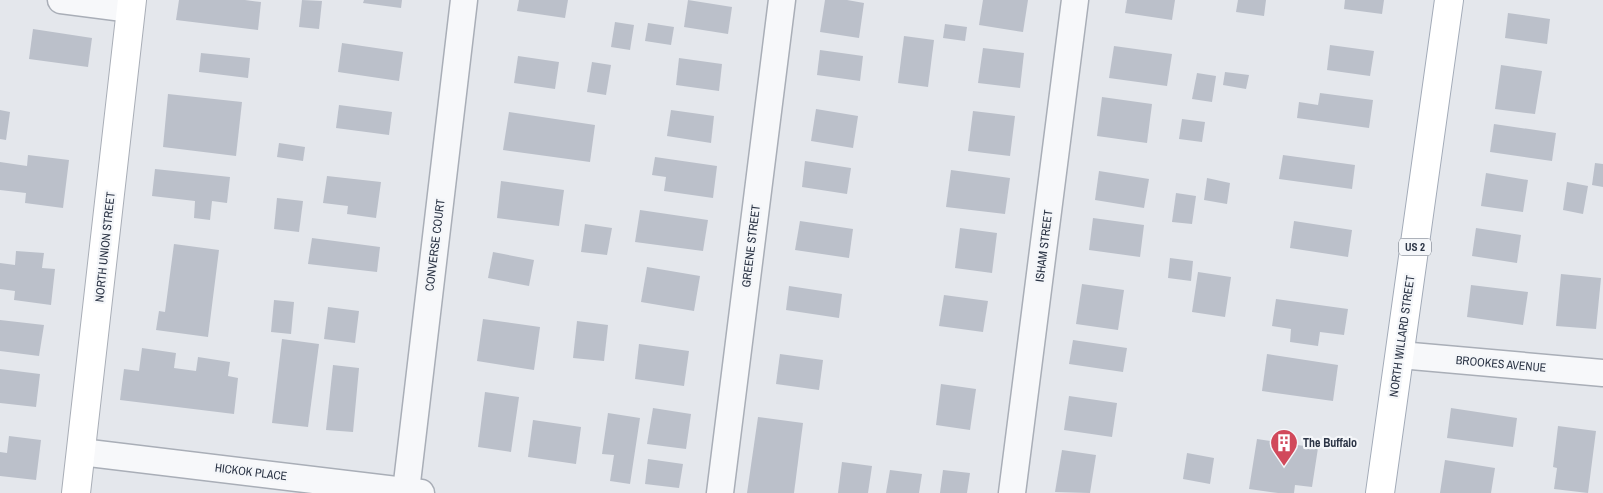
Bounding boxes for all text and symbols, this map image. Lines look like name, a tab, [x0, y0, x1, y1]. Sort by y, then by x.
street label: NORTH UNION STREET	[91, 191, 119, 303]
street label: CONVERSE COURT	[421, 198, 449, 292]
street label: GREENE STREET	[738, 204, 764, 288]
street label: ISHAM STREET	[1032, 209, 1056, 283]
road number: US 2	[1399, 238, 1431, 256]
street label: NORTH WILLARD STREET	[1386, 274, 1418, 398]
street label: BROOKES AVENUE	[1455, 352, 1547, 376]
building icon: The Buffalo	[1269, 428, 1299, 467]
place label: The Buffalo	[1303, 435, 1357, 451]
street label: HICKOK PLACE	[214, 460, 288, 484]

